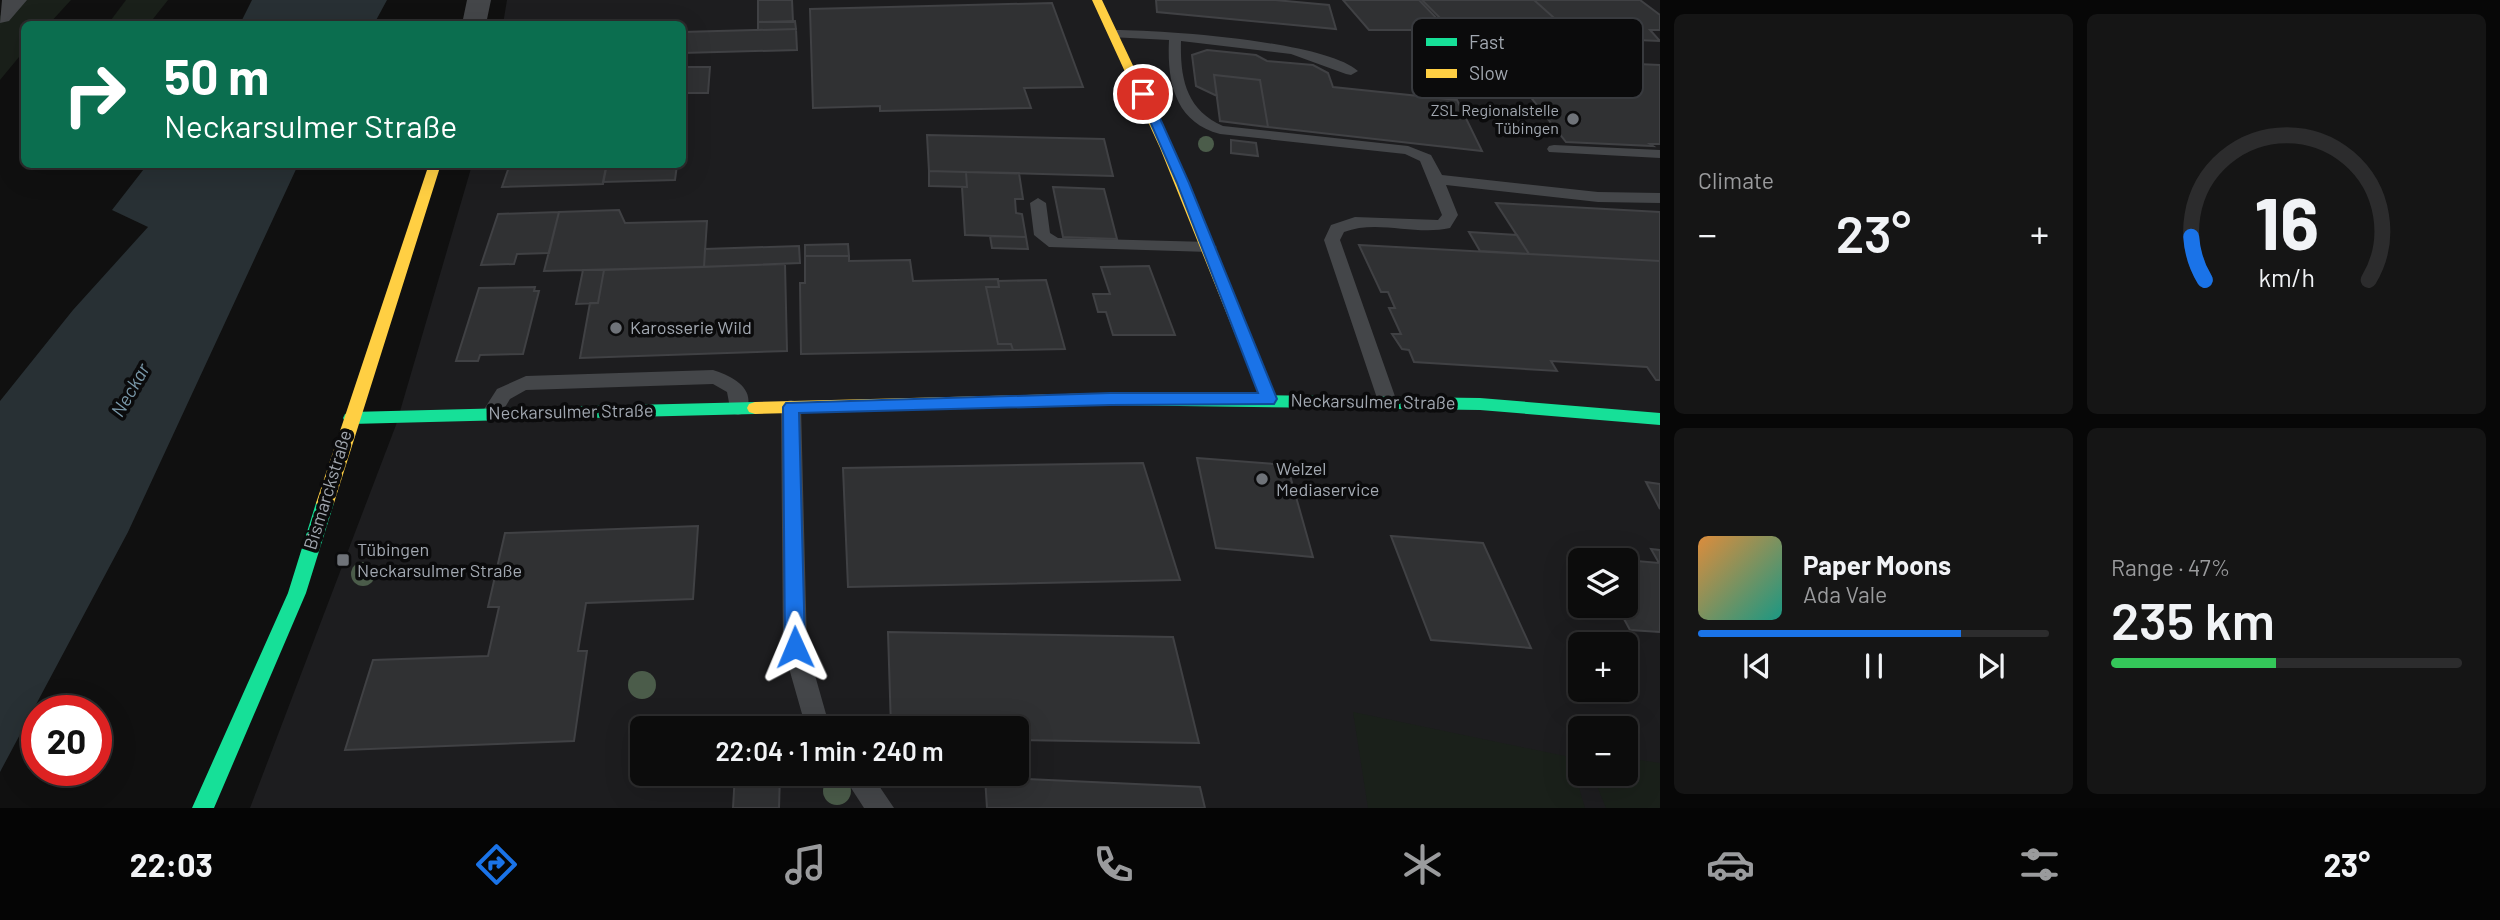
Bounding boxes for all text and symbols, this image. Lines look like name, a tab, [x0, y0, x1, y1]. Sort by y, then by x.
legend	[1412, 18, 1643, 98]
text: Fast	[1469, 30, 1505, 53]
text: 50 m	[164, 46, 269, 105]
icon: right	[49, 49, 140, 140]
text: Slow	[1469, 61, 1508, 84]
pin	[1113, 64, 1173, 124]
icon: arrive	[1124, 75, 1162, 113]
place label: ZSL Regionalstelle Tübingen	[1431, 100, 1559, 137]
text: Neckarsulmer Straße	[164, 106, 457, 144]
marker: ZSL Regionalstelle Tübingen	[1565, 111, 1581, 127]
text: Climate	[1698, 166, 1774, 194]
text: 16	[2254, 177, 2319, 265]
text: 23°	[1836, 201, 1911, 263]
text: −	[1698, 210, 1717, 256]
text: +	[2030, 210, 2049, 256]
text: km/h	[2258, 262, 2315, 292]
place label: Karosserie Wild	[630, 316, 752, 338]
marker: Karosserie Wild	[608, 320, 624, 336]
water label: Neckar	[105, 358, 155, 420]
street label: Neckarsulmer Straße	[1290, 389, 1456, 413]
street label: Neckarsulmer Straße	[488, 399, 654, 423]
street label: Bismarckstraße	[298, 427, 356, 552]
place label: Welzel Mediaservice	[1276, 457, 1379, 500]
marker: Welzel Mediaservice	[1254, 471, 1270, 487]
place label: Tübingen Neckarsulmer Straße	[357, 538, 522, 581]
map controls	[1568, 548, 1638, 786]
button: layers	[1568, 548, 1638, 618]
text: Paper Moons	[1803, 549, 1951, 580]
marker: Tübingen Neckarsulmer Straße	[335, 552, 351, 568]
text: Range · 47%	[2111, 553, 2230, 581]
text: Ada Vale	[1803, 580, 1887, 608]
text: 235 km	[2111, 588, 2275, 650]
position arrow	[758, 610, 832, 684]
button: +	[1568, 632, 1638, 702]
icon: previous	[1738, 647, 1776, 685]
icon: pause	[1855, 647, 1893, 685]
icon: next	[1972, 647, 2010, 685]
speed limit sign: 20	[21, 695, 112, 786]
button: −	[1568, 716, 1638, 786]
text: 22:04 · 1 min · 240 m	[715, 735, 944, 766]
icon: directions	[472, 840, 521, 889]
icon: music	[781, 840, 830, 889]
icon: phone	[1089, 840, 1138, 889]
icon: climate	[1398, 840, 1447, 889]
icon: car	[1706, 840, 1755, 889]
icon: filters	[2015, 840, 2064, 889]
text: 22:03	[130, 845, 213, 883]
text: 23°	[2323, 845, 2370, 883]

